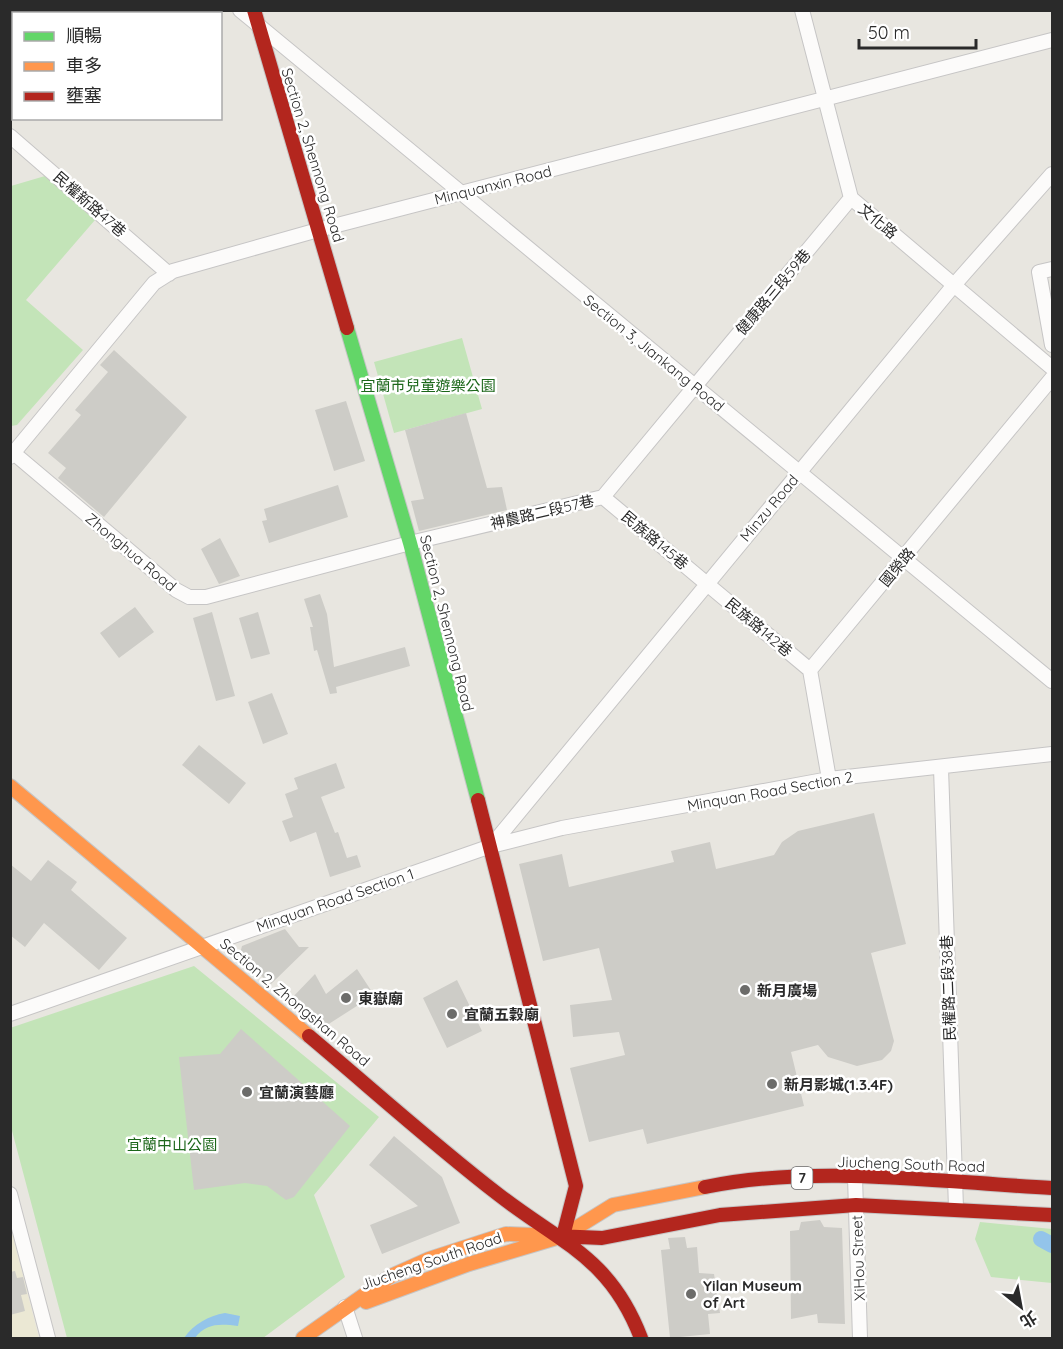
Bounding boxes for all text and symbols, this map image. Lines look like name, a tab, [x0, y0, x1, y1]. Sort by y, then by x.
legend	[12, 12, 222, 120]
scale bar	[859, 12, 976, 50]
text: 50 m	[868, 21, 910, 44]
text: 順暢	[66, 24, 102, 47]
text: 車多	[66, 54, 102, 77]
street label: Section 2, Shennong Road	[277, 66, 349, 244]
text: 壅塞	[66, 84, 102, 107]
street label: Minquanxin Road	[432, 161, 554, 209]
street label: 民權新路47巷	[50, 167, 130, 241]
street label: 文化路	[855, 199, 901, 243]
street label: 健康路三段59巷	[731, 245, 815, 339]
street label: Section 3, Jiankang Road	[580, 290, 728, 416]
park label: 宜蘭市兒童遊樂公園	[360, 376, 496, 395]
street label: Minzu Road	[736, 471, 802, 545]
street label: 神農路二段57巷	[488, 491, 596, 533]
street label: 民族路145巷	[618, 507, 692, 573]
street label: Zhonghua Road	[82, 508, 180, 596]
street label: Section 2, Shennong Road	[416, 533, 478, 713]
street label: 國榮路	[875, 544, 919, 590]
street label: 民族路142巷	[722, 594, 796, 660]
street label: Minquan Road Section 2	[686, 767, 854, 815]
street label: Minquan Road Section 1	[254, 864, 416, 936]
street label: Section 2, Zhongshan Road	[216, 934, 374, 1070]
street label: 民權路二段38巷	[937, 935, 959, 1041]
place label: 新月廣場	[757, 981, 817, 1000]
marker: 新月廣場	[738, 983, 752, 997]
place label: 東嶽廟	[358, 989, 403, 1008]
marker: 東嶽廟	[339, 991, 353, 1005]
place label: 宜蘭五穀廟	[464, 1005, 539, 1024]
marker: 宜蘭五穀廟	[445, 1007, 459, 1021]
place label: 新月影城(1.3.4F)	[784, 1075, 893, 1094]
marker: 新月影城(1.3.4F)	[765, 1077, 779, 1091]
place label: 宜蘭演藝廳	[259, 1083, 334, 1102]
marker: 宜蘭演藝廳	[240, 1085, 254, 1099]
park label: 宜蘭中山公園	[127, 1135, 217, 1154]
street label: Jiucheng South Road	[837, 1152, 985, 1176]
road number: 7	[792, 1167, 812, 1189]
street label: XiHou Street	[847, 1215, 869, 1301]
street label: Jiucheng South Road	[358, 1228, 504, 1294]
place label: Yilan Museum of Art	[703, 1276, 802, 1312]
north arrow	[991, 1277, 1051, 1337]
marker: Yilan Museum of Art	[684, 1287, 698, 1301]
text: 北	[1017, 1307, 1041, 1333]

